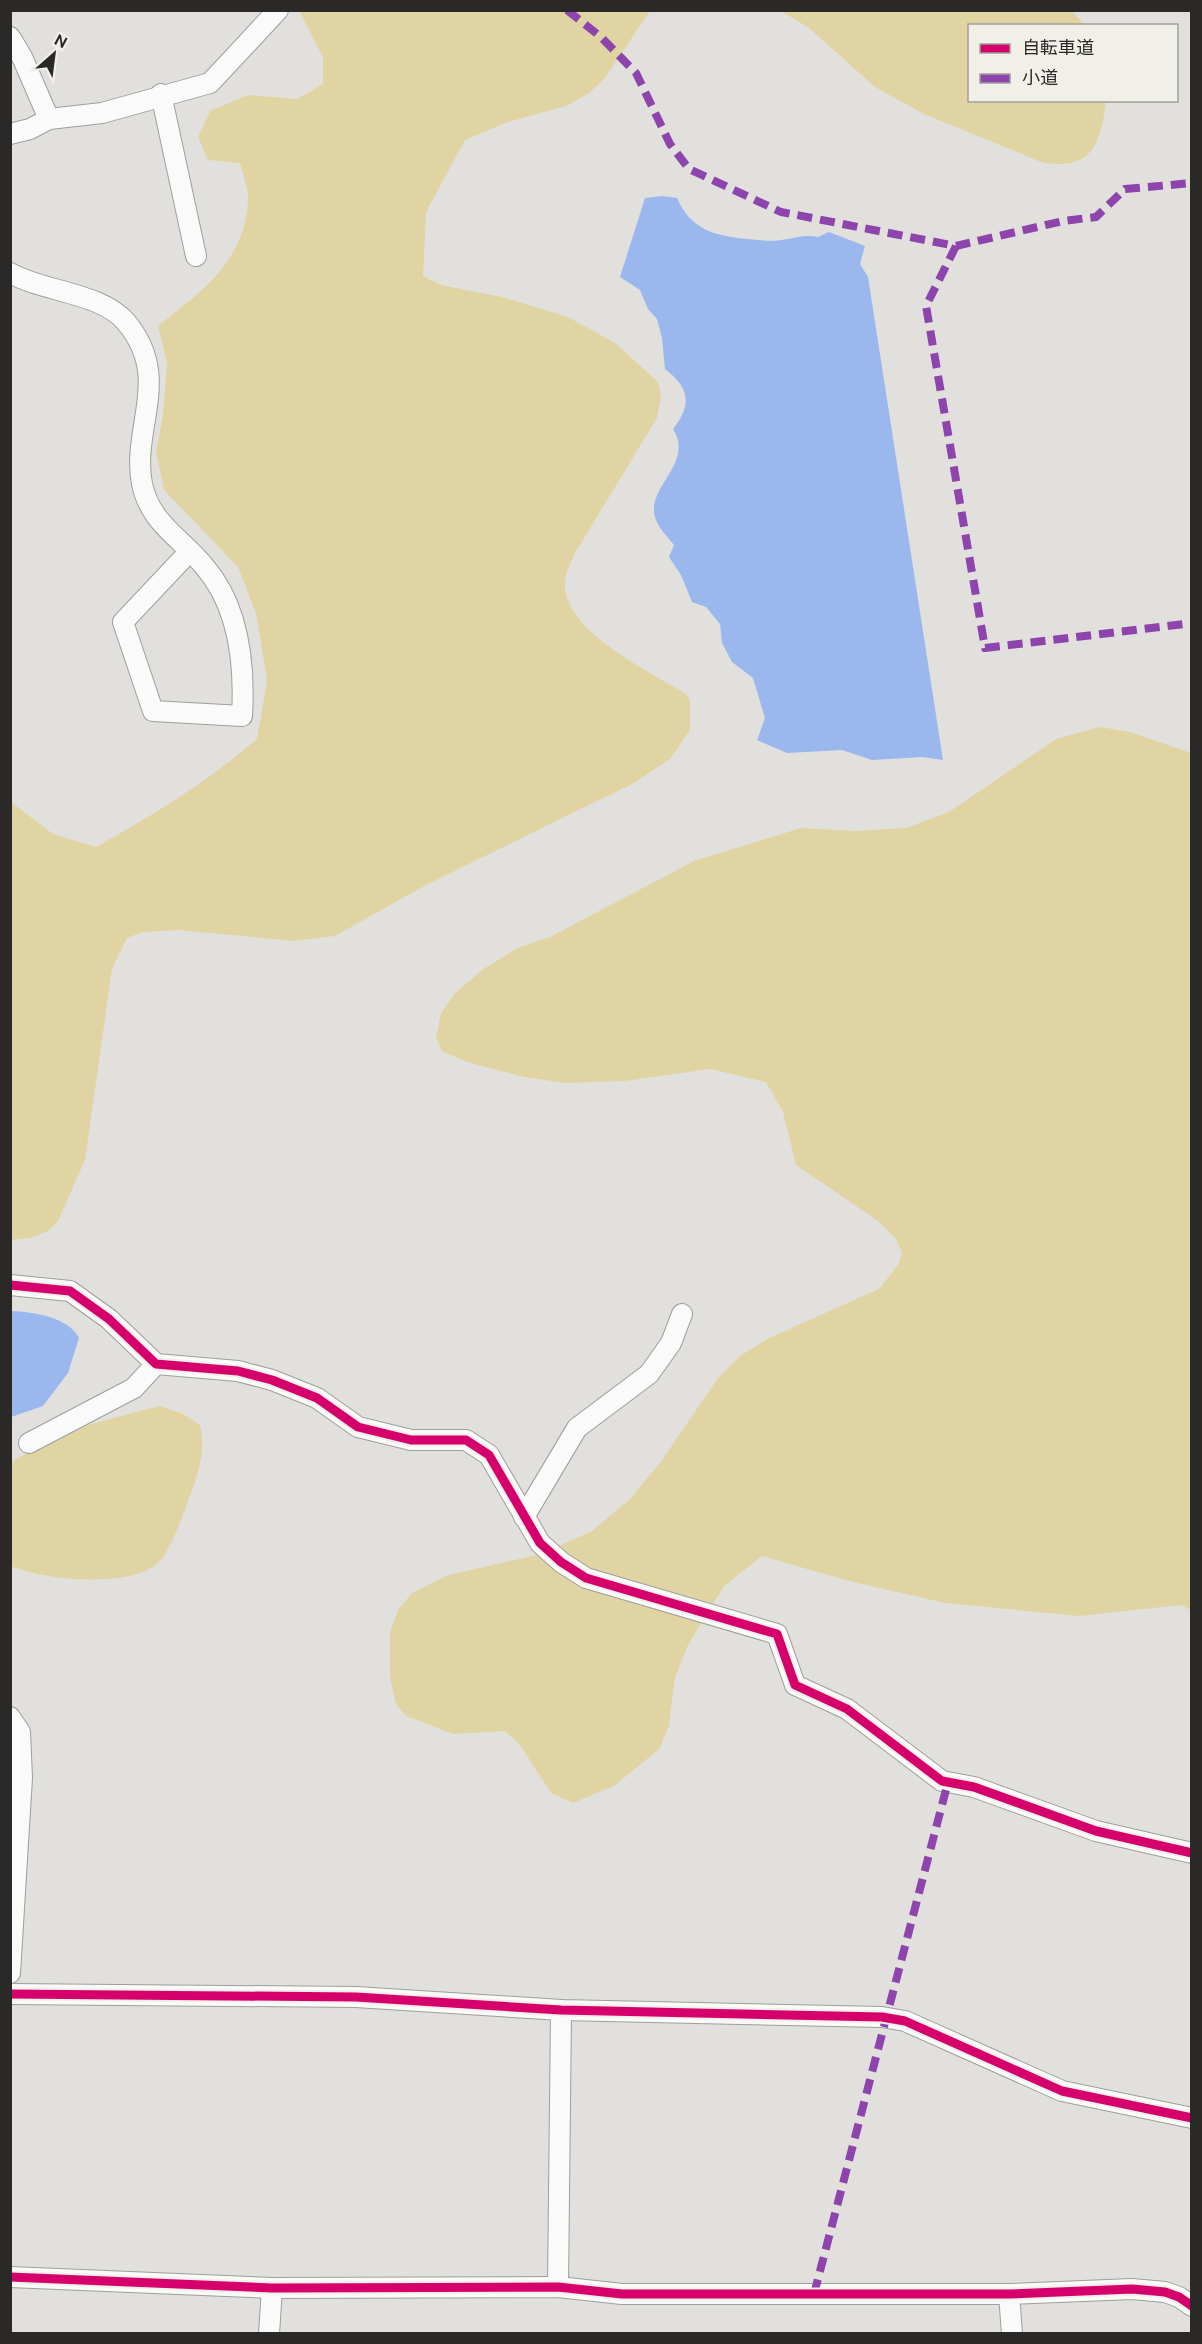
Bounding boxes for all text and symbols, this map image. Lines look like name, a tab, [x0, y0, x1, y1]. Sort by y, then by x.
north arrow	[24, 24, 84, 84]
legend	[968, 24, 1178, 102]
text: N	[52, 30, 71, 52]
text: 自転車道	[1022, 37, 1094, 57]
text: 小道	[1022, 67, 1058, 87]

